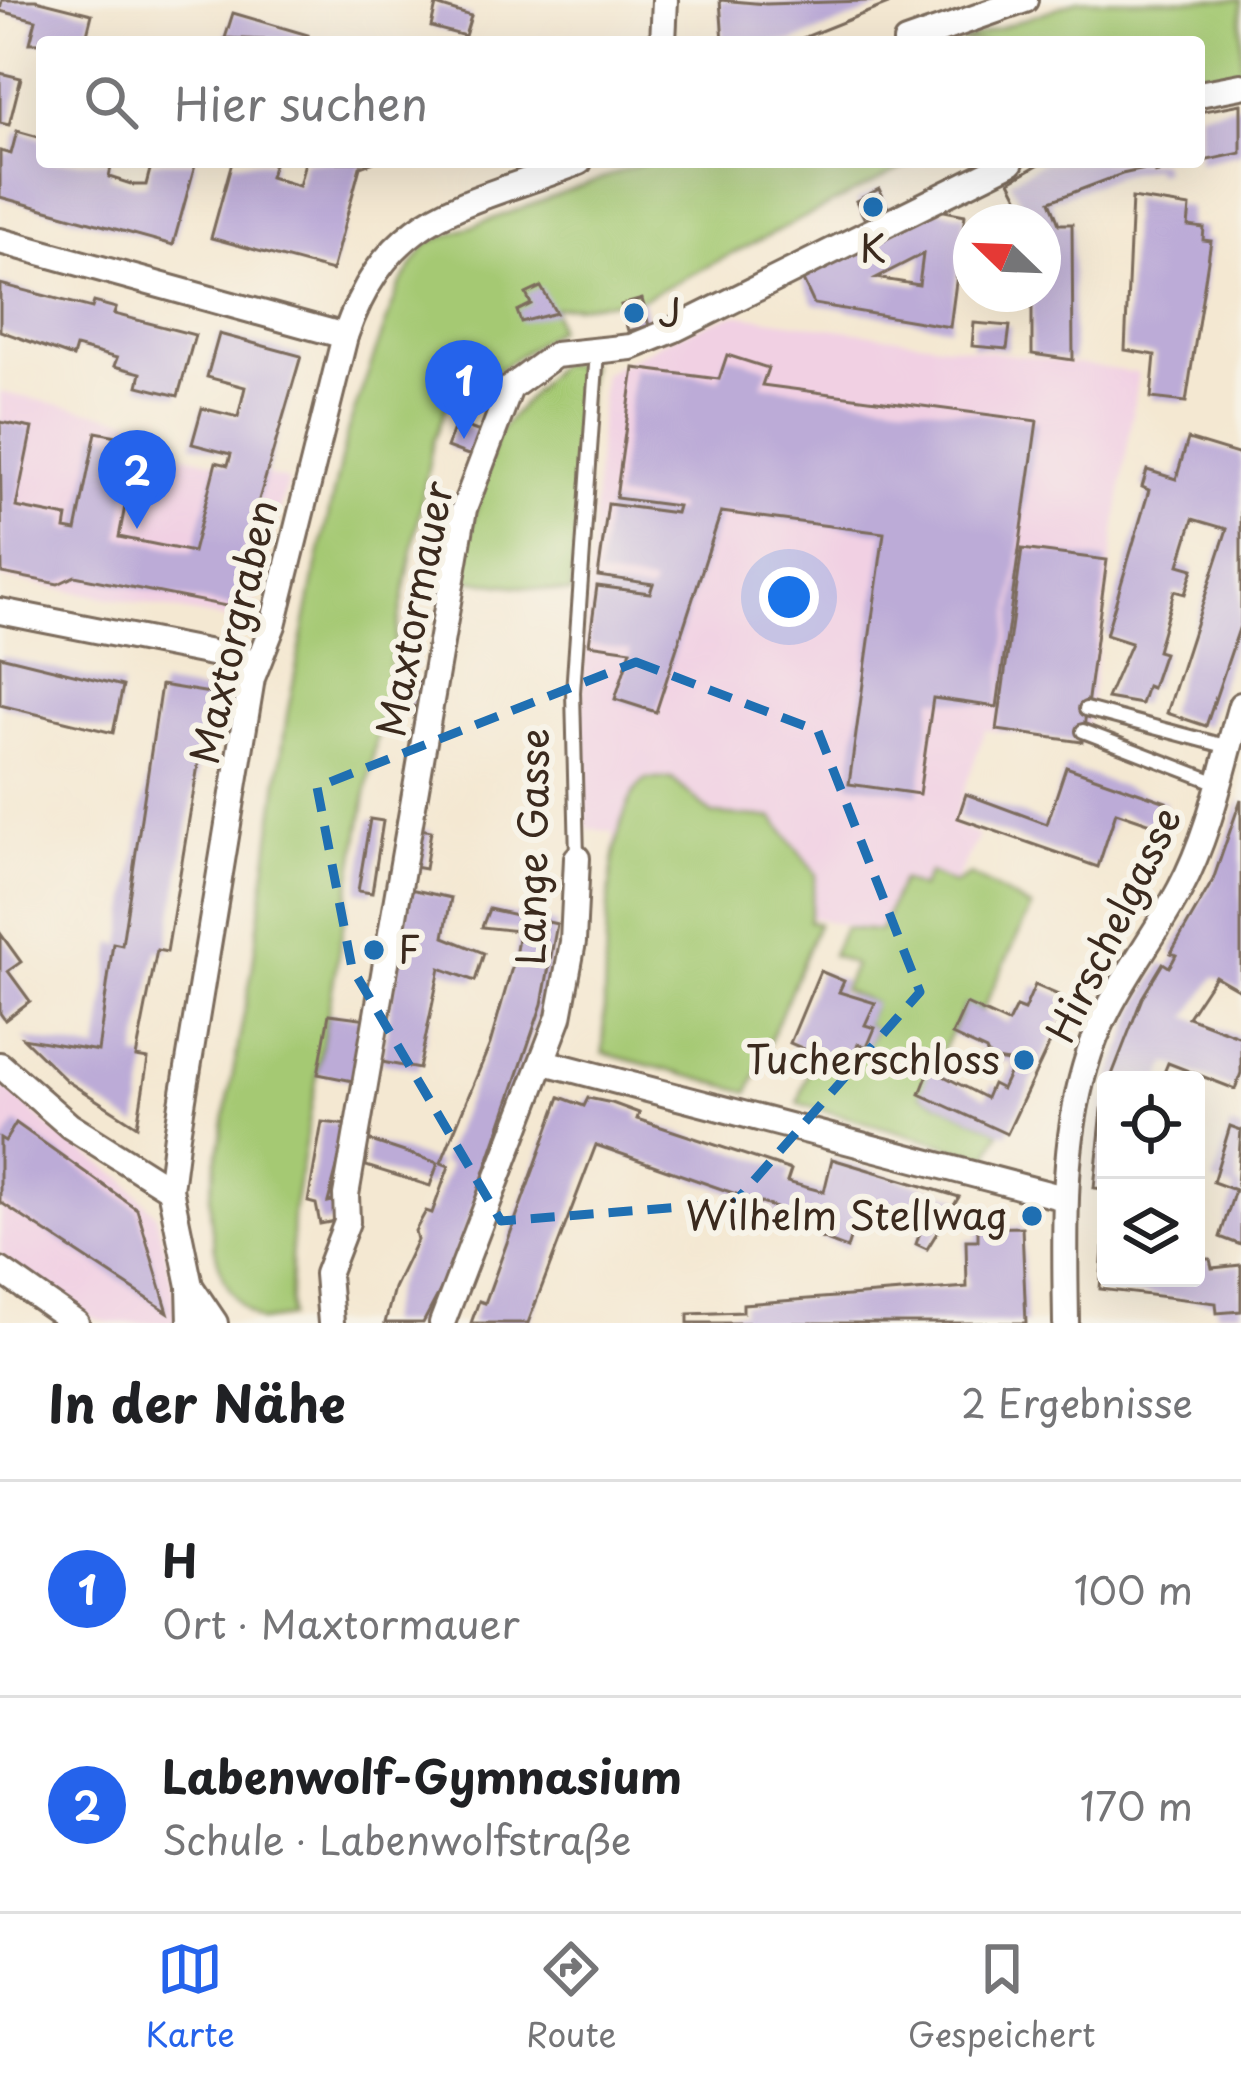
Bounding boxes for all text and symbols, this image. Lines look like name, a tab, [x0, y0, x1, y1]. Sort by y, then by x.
search box	[36, 36, 1205, 168]
text: Hier suchen	[174, 68, 428, 136]
icon: search	[78, 69, 144, 135]
marker: K	[860, 194, 886, 220]
north arrow	[953, 204, 1061, 312]
place label: K	[860, 217, 886, 276]
place label: J	[658, 281, 681, 340]
marker: J	[621, 300, 647, 326]
pin: 1	[425, 340, 503, 439]
pin: 2	[98, 430, 176, 529]
street label: Maxtormauer	[359, 475, 466, 741]
street label: Maxtorgraben	[173, 494, 291, 769]
your location	[759, 567, 819, 627]
street label: Lange Gasse	[499, 728, 562, 966]
street label: Hirschelgasse	[1029, 796, 1194, 1052]
place label: F	[398, 918, 421, 977]
marker: F	[361, 937, 387, 963]
place label: Tucherschloss	[746, 1028, 1000, 1087]
marker: Tucherschloss	[1011, 1047, 1037, 1073]
map controls	[1097, 1071, 1205, 1287]
button: locate	[1097, 1071, 1205, 1179]
button: layers	[1097, 1179, 1205, 1287]
place label: Wilhelm Stellwag	[685, 1184, 1008, 1243]
marker: Wilhelm Stellwag	[1019, 1203, 1045, 1229]
text: In der Nähe	[48, 1363, 345, 1440]
text: 2 Ergebnisse	[961, 1372, 1193, 1431]
text: H	[162, 1525, 197, 1593]
text: 1	[78, 1559, 96, 1618]
text: 100 m	[1074, 1559, 1193, 1618]
text: Ort · Maxtormauer	[162, 1593, 520, 1652]
text: Labenwolf-Gymnasium	[162, 1741, 682, 1809]
text: 2	[73, 1775, 101, 1834]
text: 170 m	[1080, 1775, 1193, 1834]
text: Schule · Labenwolfstraße	[162, 1809, 631, 1868]
tab: Karte	[146, 1936, 235, 2058]
tab: Route	[526, 1936, 617, 2058]
tab: Gespeichert	[908, 1936, 1095, 2058]

